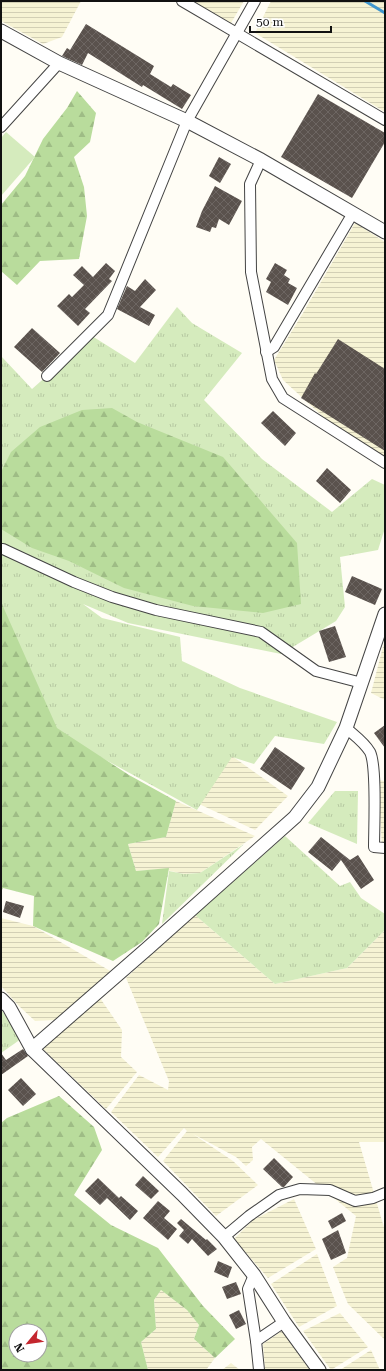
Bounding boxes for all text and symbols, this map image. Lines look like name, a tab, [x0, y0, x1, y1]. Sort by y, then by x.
scale bar	[250, 8, 331, 34]
text: 50 m	[256, 15, 283, 29]
north arrow	[8, 1323, 48, 1363]
text: N	[12, 1340, 27, 1354]

